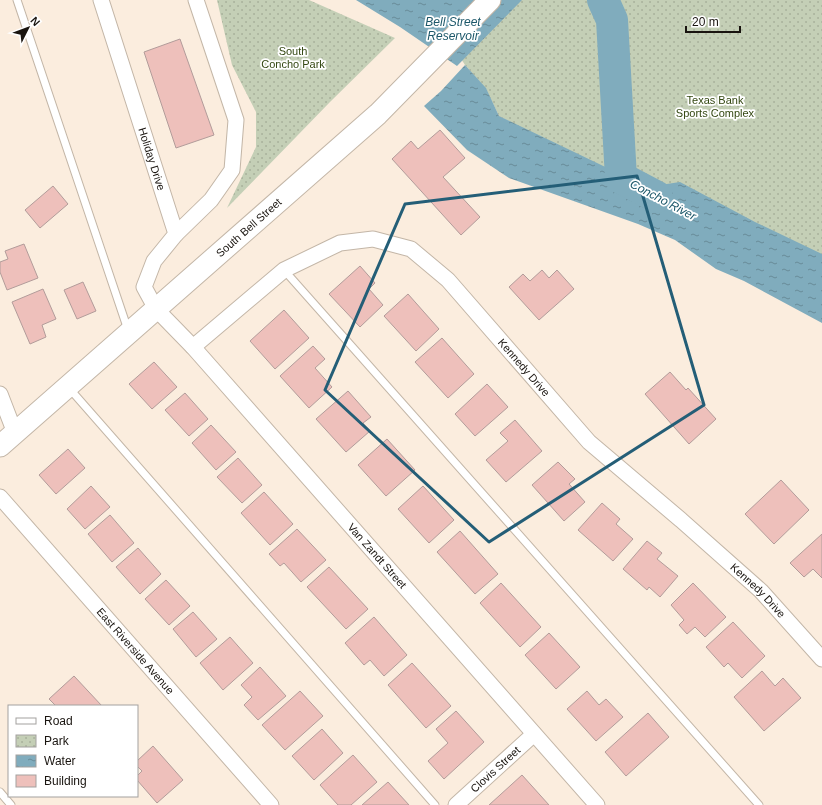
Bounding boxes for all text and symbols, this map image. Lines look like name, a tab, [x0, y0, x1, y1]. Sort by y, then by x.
north arrow	[8, 8, 48, 48]
scale bar	[686, 8, 740, 34]
text: N	[28, 14, 43, 28]
water label: Bell Street Reservoir	[425, 15, 481, 43]
text: 20 m	[692, 15, 719, 29]
park label: South Concho Park	[261, 45, 325, 70]
park label: Texas Bank Sports Complex	[676, 94, 755, 119]
street label: Holiday Drive	[136, 126, 168, 192]
water label: Concho River	[628, 177, 699, 224]
street label: South Bell Street	[214, 196, 284, 259]
street label: Kennedy Drive	[496, 336, 552, 399]
street label: Van Zandt Street	[345, 521, 409, 591]
street label: Kennedy Drive	[728, 561, 788, 620]
street label: East Riverside Avenue	[94, 605, 176, 696]
legend	[8, 705, 138, 797]
text: Road	[44, 714, 73, 728]
text: Park	[44, 734, 70, 748]
street label: Clovis Street	[468, 744, 522, 795]
text: Water	[44, 754, 76, 768]
text: Building	[44, 774, 87, 788]

